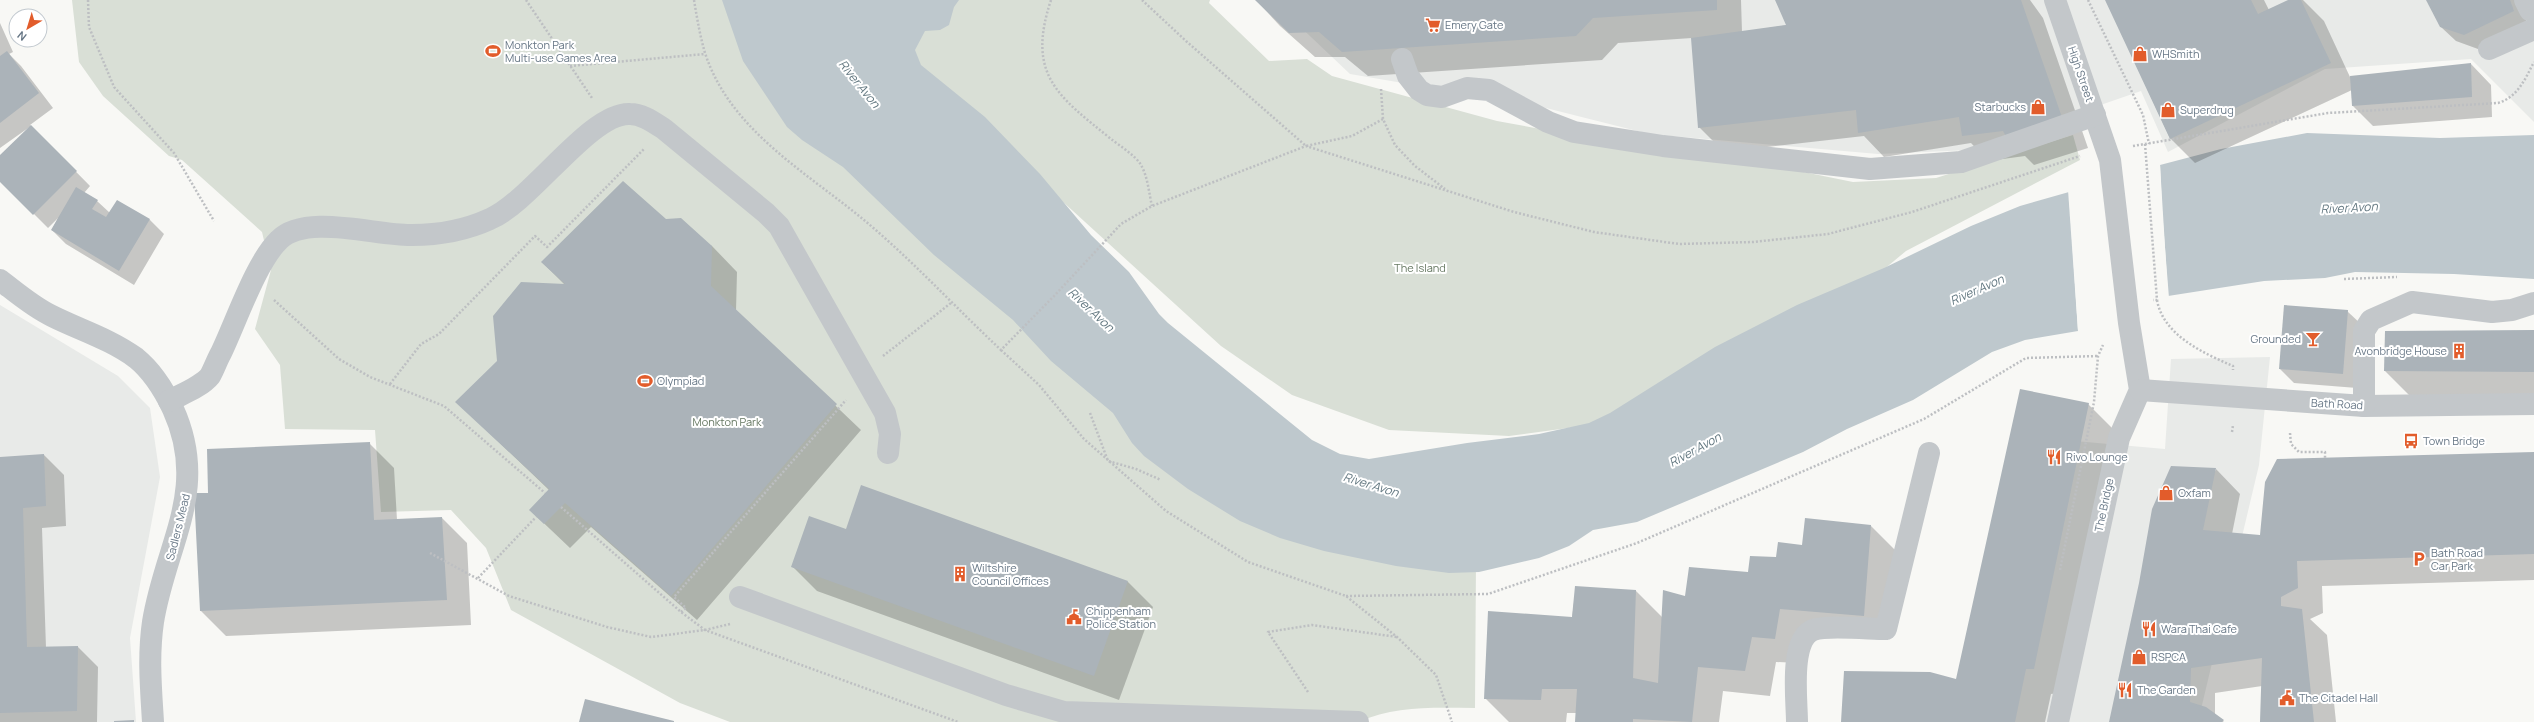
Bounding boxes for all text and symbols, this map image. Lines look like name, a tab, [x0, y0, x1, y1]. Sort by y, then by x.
north arrow	[8, 8, 48, 48]
supermarket icon: Emery Gate	[1424, 16, 1442, 34]
place label: Emery Gate	[1445, 17, 1504, 32]
text: N	[14, 28, 29, 45]
place label: Monkton Park Multi-use Games Area	[505, 37, 617, 65]
sports icon: Monkton Park Multi-use Games Area	[484, 42, 502, 60]
street label: High Street	[2065, 44, 2098, 104]
shop icon: WHSmith	[2131, 45, 2149, 63]
place label: WHSmith	[2152, 46, 2199, 61]
water label: River Avon	[835, 56, 885, 112]
shop icon: Starbucks	[2029, 98, 2047, 116]
place label: Starbucks	[1974, 99, 2026, 114]
shop icon: Superdrug	[2159, 101, 2177, 119]
place label: Superdrug	[2180, 102, 2234, 117]
water label: River Avon	[2320, 197, 2379, 217]
park label: The Island	[1394, 260, 1446, 275]
water label: River Avon	[1947, 270, 2007, 309]
water label: River Avon	[1065, 284, 1119, 336]
bar icon: Grounded	[2304, 330, 2322, 348]
place label: Grounded	[2250, 331, 2301, 346]
building icon: Avonbridge House	[2450, 342, 2468, 360]
place label: Avonbridge House	[2355, 343, 2448, 358]
sports icon: Olympiad	[636, 372, 654, 390]
place label: Olympiad	[657, 373, 704, 388]
street label: Bath Road	[2311, 395, 2363, 412]
park label: Monkton Park	[692, 414, 762, 429]
water label: River Avon	[1666, 428, 1725, 471]
bus stop icon: Town Bridge	[2402, 432, 2420, 450]
place label: Town Bridge	[2423, 433, 2485, 448]
restaurant icon: Rivo Lounge	[2045, 448, 2063, 466]
place label: Rivo Lounge	[2066, 449, 2128, 464]
water label: River Avon	[1341, 468, 1402, 501]
street label: The Bridge	[2091, 476, 2117, 533]
shop icon: Oxfam	[2157, 484, 2175, 502]
place label: Oxfam	[2178, 485, 2211, 500]
street label: Sadlers Mead	[162, 492, 193, 562]
place label: Bath Road Car Park	[2431, 545, 2483, 573]
parking icon: Bath Road Car Park	[2410, 550, 2428, 568]
place label: Wiltshire Council Offices	[972, 560, 1049, 588]
building icon: Wiltshire Council Offices	[951, 565, 969, 583]
place label: Chippenham Police Station	[1086, 603, 1156, 631]
public building icon: Chippenham Police Station	[1065, 608, 1083, 626]
restaurant icon: Wara Thai Cafe	[2140, 620, 2158, 638]
place label: Wara Thai Cafe	[2161, 621, 2238, 636]
shop icon: RSPCA	[2130, 648, 2148, 666]
place label: RSPCA	[2151, 649, 2186, 664]
restaurant icon: The Garden	[2116, 681, 2134, 699]
place label: The Garden	[2137, 682, 2196, 697]
public building icon: The Citadel Hall	[2278, 689, 2296, 707]
place label: The Citadel Hall	[2299, 690, 2378, 705]

